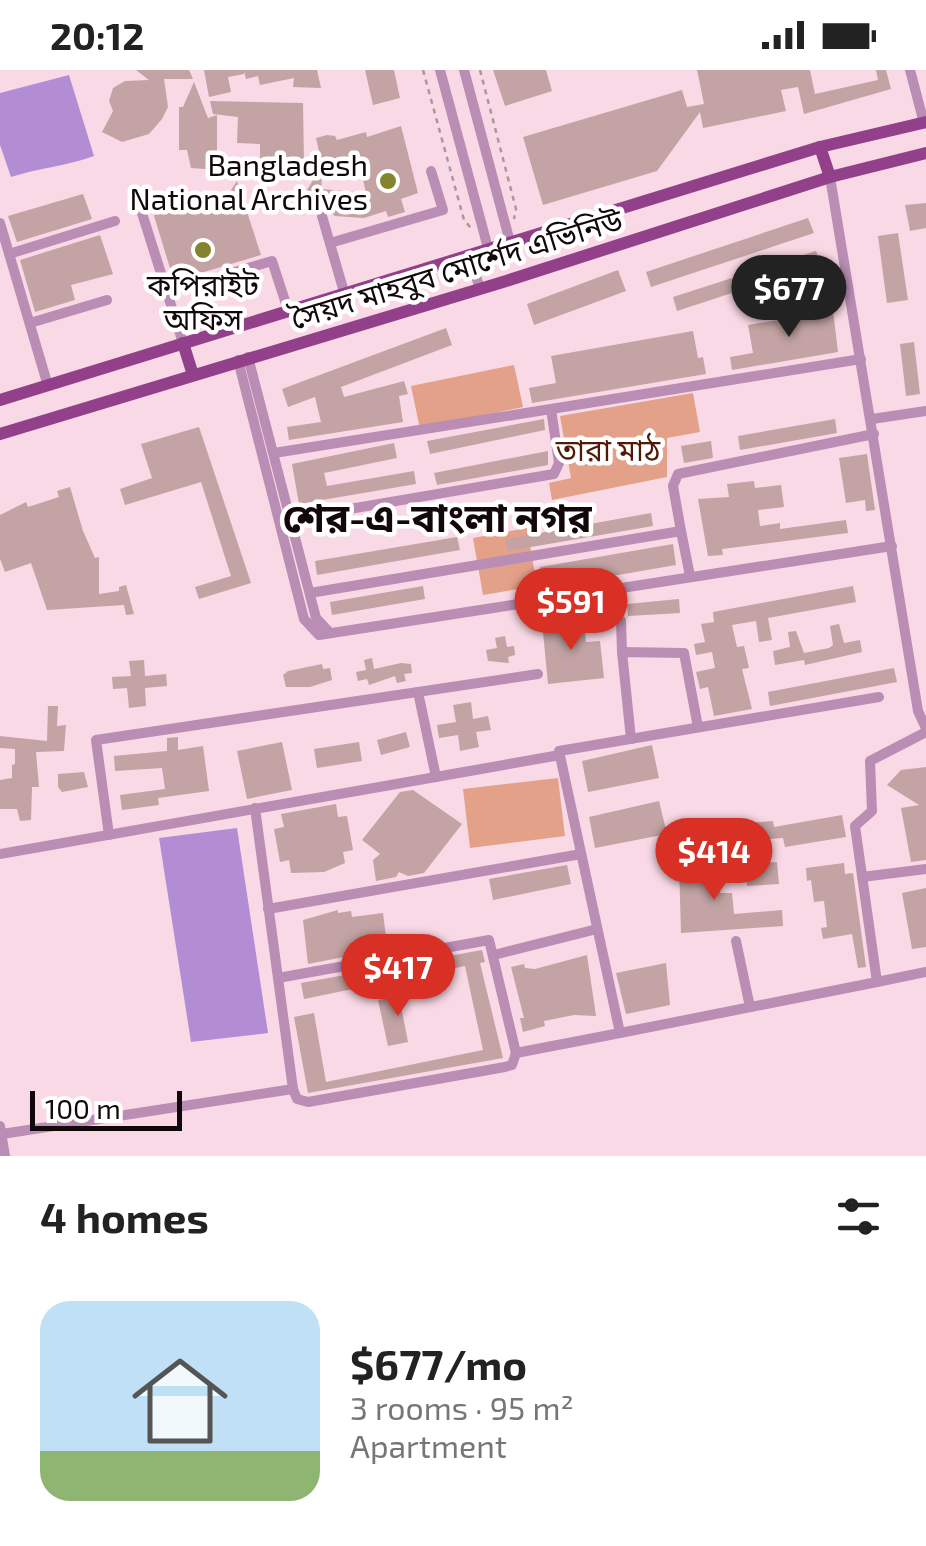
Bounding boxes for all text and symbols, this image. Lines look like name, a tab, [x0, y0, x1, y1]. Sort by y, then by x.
text: 20:12	[50, 12, 144, 58]
place label: Bangladesh National Archives	[130, 146, 368, 216]
marker: Bangladesh National Archives	[377, 170, 399, 192]
street label: সৈয়দ মাহবুব মোর্শেদ এভিনিউ	[285, 200, 627, 337]
marker: কপিরাইট অফিস	[192, 239, 214, 261]
pin: $677	[730, 255, 848, 340]
place label: কপিরাইট অফিস	[146, 266, 260, 336]
text: $677	[753, 268, 825, 306]
park label: তারা মাঠ	[555, 431, 661, 467]
district label: শের-এ-বাংলা নগর	[282, 492, 593, 540]
pin: $591	[512, 568, 630, 653]
text: $591	[537, 581, 605, 619]
pin: $414	[655, 818, 773, 903]
text: $414	[677, 831, 751, 869]
pin: $417	[339, 934, 457, 1019]
text: $417	[363, 947, 433, 985]
scale bar	[30, 1086, 182, 1130]
text: 100 m	[45, 1091, 121, 1125]
icon: filters	[831, 1189, 886, 1244]
text: 4 homes	[40, 1191, 209, 1241]
text: $677/mo	[350, 1338, 527, 1388]
icon: home	[120, 1341, 240, 1461]
text: 3 rooms · 95 m²	[350, 1388, 574, 1426]
text: Apartment	[350, 1426, 507, 1464]

